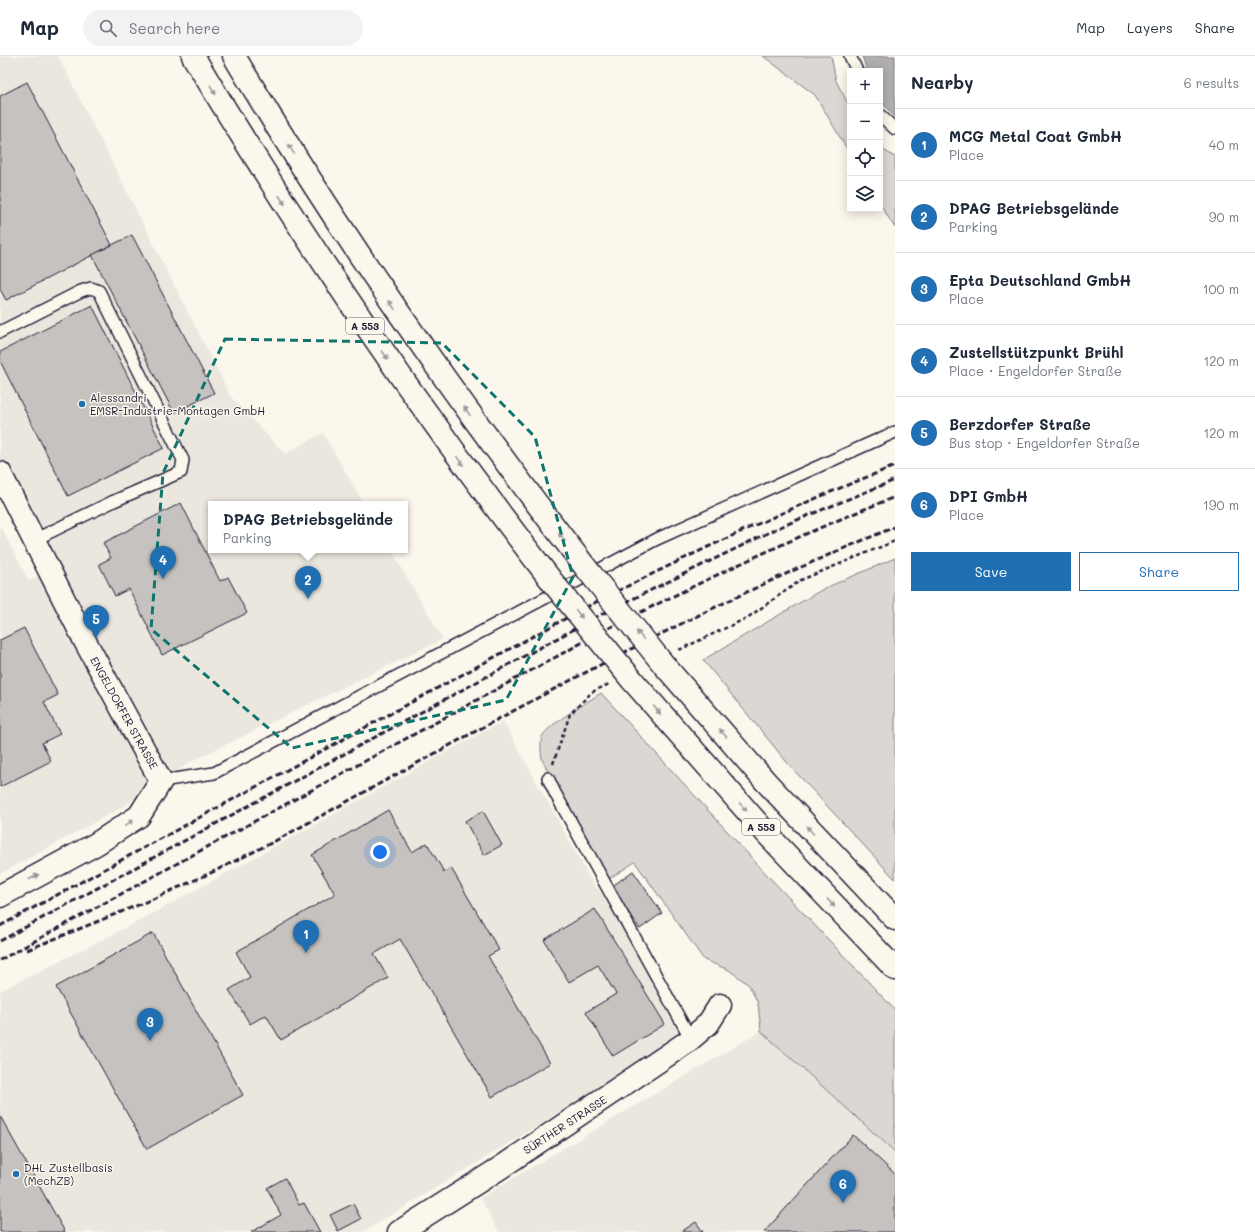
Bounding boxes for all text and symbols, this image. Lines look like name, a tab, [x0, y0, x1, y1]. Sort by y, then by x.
search box	[83, 10, 363, 46]
text: Map	[20, 15, 59, 40]
icon: search	[97, 17, 119, 39]
text: Search here	[129, 18, 220, 38]
text: Map	[1076, 18, 1105, 37]
text: Layers	[1127, 18, 1173, 37]
text: Share	[1195, 18, 1235, 37]
map controls	[847, 68, 883, 212]
button: +	[847, 68, 883, 104]
text: Nearby	[911, 71, 973, 93]
text: 6 results	[1184, 74, 1239, 91]
one-way arrow	[210, 84, 217, 95]
button: −	[847, 104, 883, 140]
text: MCG Metal Coat GmbH	[949, 126, 1122, 146]
text: 1	[921, 136, 927, 153]
text: 40 m	[1209, 136, 1239, 153]
button: locate	[847, 140, 883, 176]
one-way arrow	[287, 143, 294, 155]
text: Place	[949, 146, 984, 163]
button: layers	[847, 176, 883, 212]
one-way arrow	[278, 194, 285, 206]
text: DPAG Betriebsgelände	[949, 198, 1119, 218]
text: 2	[920, 208, 928, 225]
text: 90 m	[1209, 208, 1239, 225]
text: Parking	[949, 218, 997, 235]
text: Epta Deutschland GmbH	[949, 270, 1131, 290]
text: 3	[920, 280, 928, 297]
text: 100 m	[1203, 280, 1239, 297]
text: Place	[949, 290, 984, 307]
one-way arrow	[388, 300, 396, 310]
road number: A 553	[346, 318, 384, 334]
text: Zustellstützpunkt Brühl	[949, 342, 1124, 362]
one-way arrow	[380, 350, 388, 360]
text: 4	[920, 352, 928, 369]
text: 120 m	[1203, 352, 1239, 369]
text: Place · Engeldorfer Straße	[949, 362, 1122, 379]
place label: Alessandri EMSR-Industrie-Montagen GmbH	[90, 390, 265, 418]
marker: Alessandri EMSR-Industrie-Montagen GmbH	[77, 399, 87, 409]
one-way arrow	[463, 406, 471, 416]
text: Berzdorfer Straße	[949, 414, 1091, 434]
text: 5	[920, 424, 928, 441]
text: 120 m	[1203, 424, 1239, 441]
text: Bus stop · Engeldorfer Straße	[949, 434, 1140, 451]
one-way arrow	[456, 455, 464, 466]
text: DPI GmbH	[949, 486, 1028, 506]
text: 6	[920, 496, 928, 513]
text: 190 m	[1203, 496, 1239, 513]
popup	[208, 501, 408, 553]
text: Place	[949, 506, 984, 523]
text: DPAG Betriebsgelände	[223, 509, 393, 529]
text: Parking	[223, 529, 271, 546]
one-way arrow	[558, 532, 566, 543]
pin: 4	[150, 546, 176, 579]
button: Save	[911, 552, 1071, 591]
button: Share	[1079, 552, 1239, 591]
pin: 2	[295, 566, 321, 599]
pin: 5	[83, 605, 109, 638]
one-way arrow	[574, 609, 583, 620]
one-way arrow	[635, 629, 644, 640]
street label: ENGELDORFER STRASSE	[87, 654, 162, 772]
one-way arrow	[653, 705, 662, 715]
one-way arrow	[719, 728, 728, 738]
one-way arrow	[738, 803, 747, 812]
one-way arrow	[124, 819, 134, 827]
road number: A 553	[742, 819, 780, 835]
one-way arrow	[805, 825, 815, 835]
your location	[370, 842, 390, 862]
one-way arrow	[29, 874, 40, 881]
one-way arrow	[826, 898, 836, 908]
pin: 1	[293, 920, 319, 953]
pin: 3	[137, 1008, 163, 1041]
street label: SÜRTHER STRASSE	[520, 1092, 610, 1157]
place label: DHL Zustellbasis (MechZB)	[24, 1160, 113, 1188]
marker: DHL Zustellbasis (MechZB)	[11, 1169, 21, 1179]
pin: 6	[830, 1170, 856, 1203]

